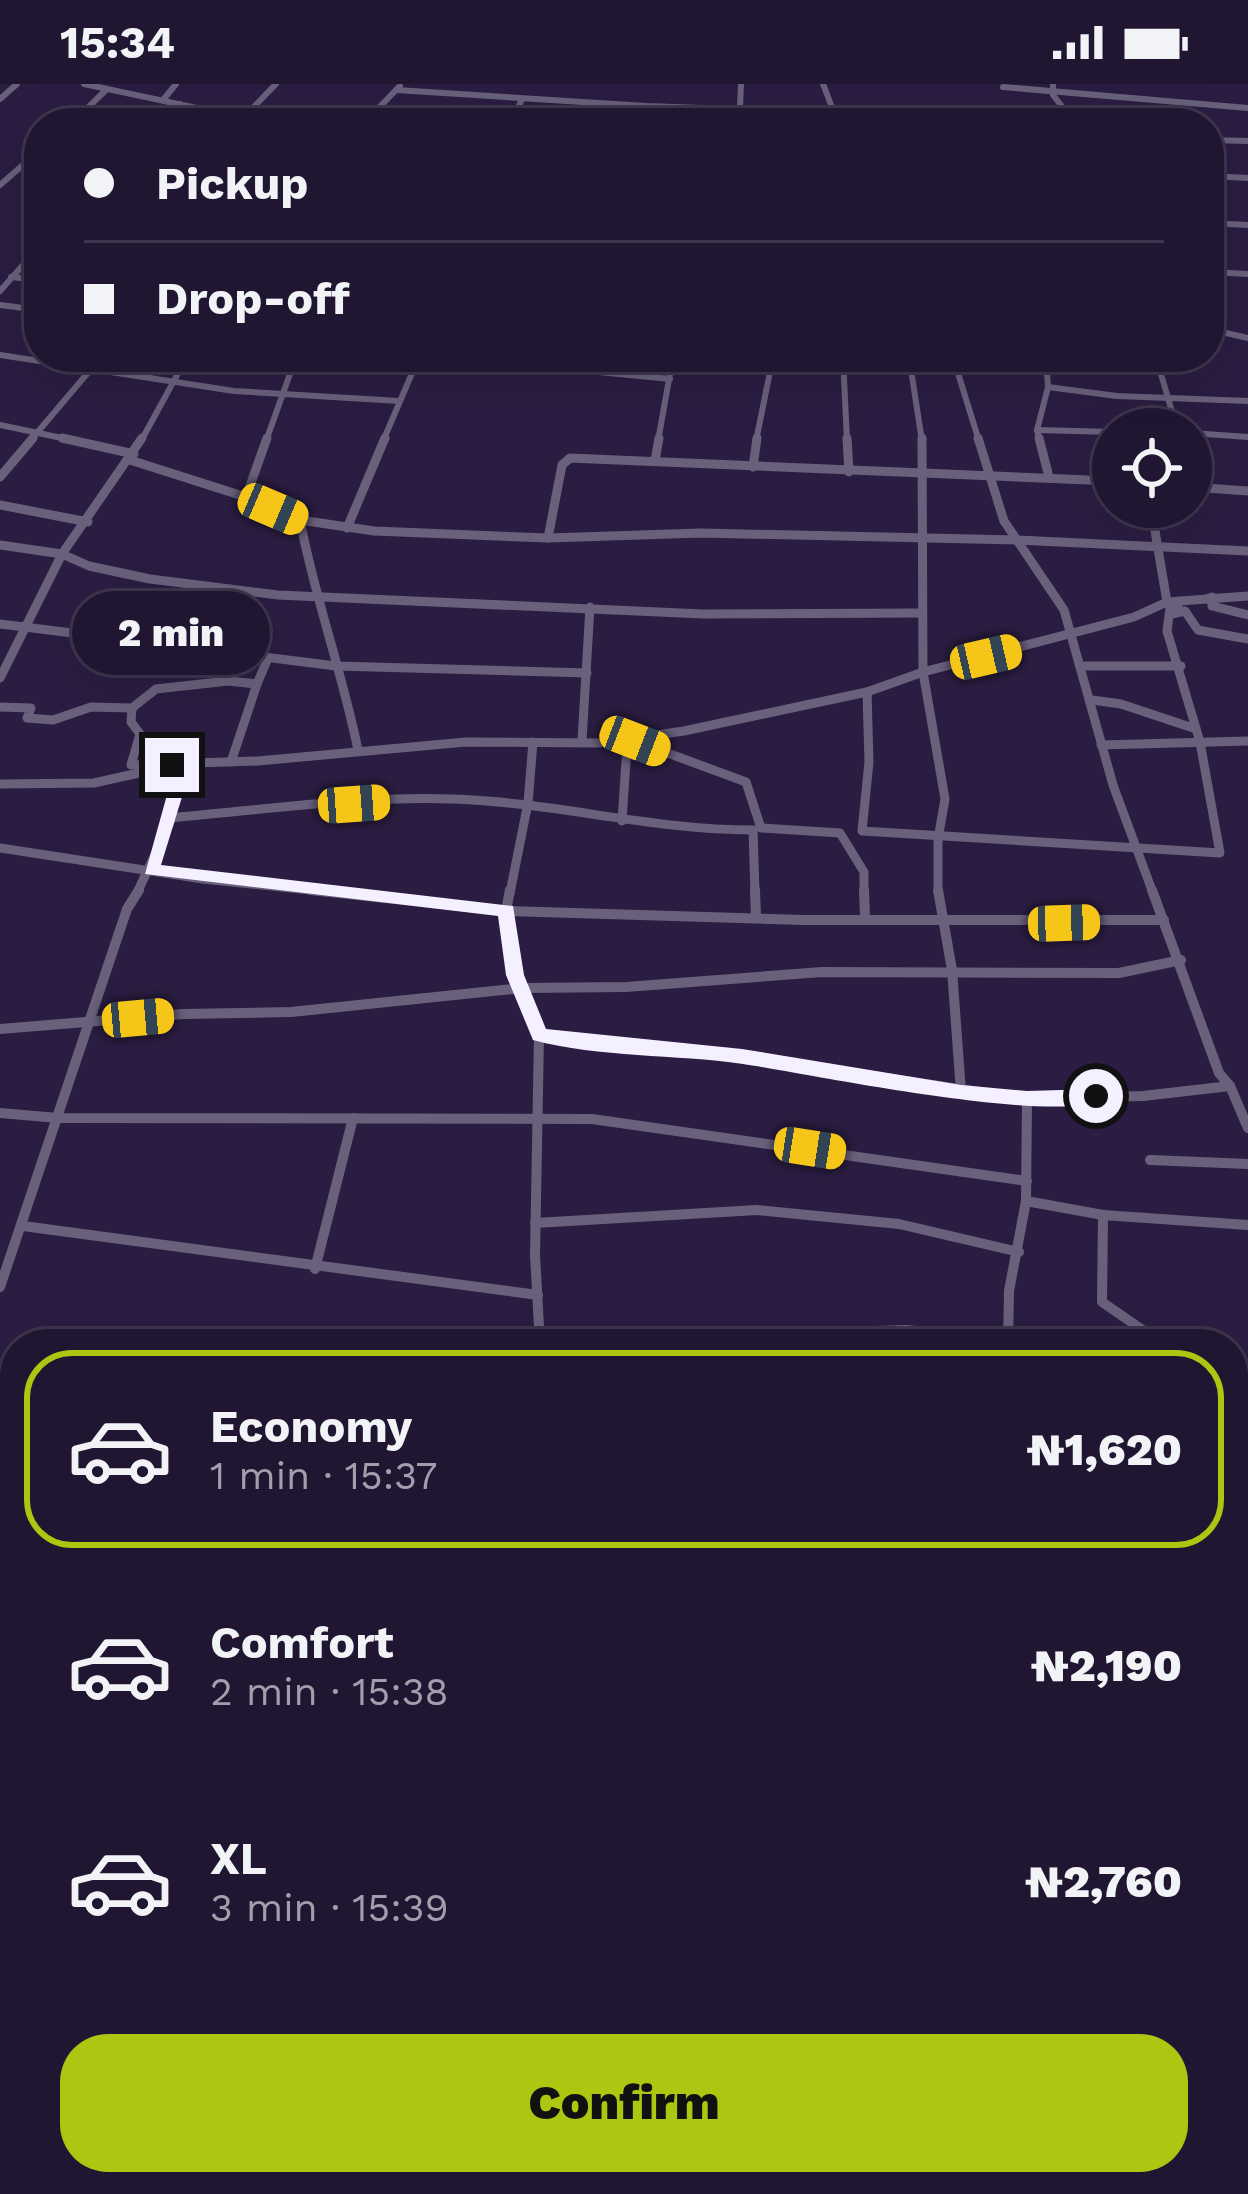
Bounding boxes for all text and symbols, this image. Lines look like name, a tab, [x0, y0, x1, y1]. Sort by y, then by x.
text: 15:34	[60, 16, 175, 69]
text: Pickup	[156, 157, 308, 210]
text: Drop-off	[156, 272, 350, 325]
map controls	[1092, 408, 1212, 528]
button: locate	[1092, 408, 1212, 528]
car	[233, 478, 313, 540]
callout: 2 min	[73, 591, 271, 675]
text: 2 min	[118, 610, 224, 655]
car	[947, 631, 1025, 683]
car	[595, 711, 675, 771]
route end	[145, 738, 199, 792]
car	[317, 784, 391, 824]
car	[1027, 904, 1101, 942]
car	[101, 997, 175, 1039]
route start	[1069, 1069, 1123, 1123]
car	[772, 1125, 848, 1171]
icon: car	[66, 1395, 174, 1503]
text: Economy	[210, 1400, 412, 1453]
text: ₦1,620	[1026, 1423, 1182, 1476]
text: 1 min · 15:37	[210, 1453, 437, 1498]
icon: car	[66, 1611, 174, 1719]
text: Comfort	[210, 1616, 394, 1669]
text: ₦2,190	[1030, 1639, 1182, 1692]
text: 2 min · 15:38	[210, 1669, 449, 1714]
icon: car	[66, 1827, 174, 1935]
text: XL	[210, 1832, 267, 1885]
text: ₦2,760	[1025, 1855, 1182, 1908]
text: 3 min · 15:39	[210, 1885, 449, 1930]
button: Confirm	[60, 2034, 1188, 2172]

